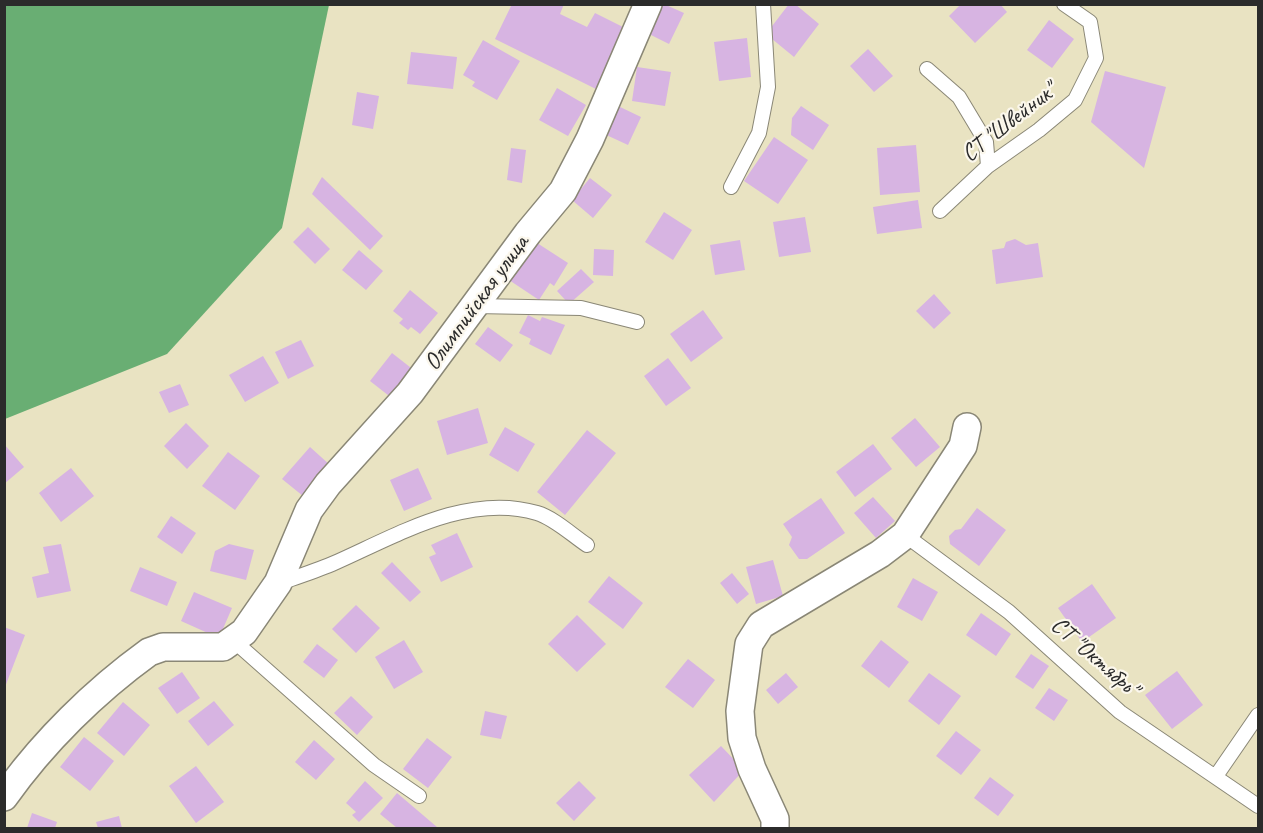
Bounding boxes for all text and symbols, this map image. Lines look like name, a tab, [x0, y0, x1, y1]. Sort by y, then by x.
street label: СТ "Швейник"	[956, 77, 1062, 169]
street label: Олимпийская улица	[418, 230, 536, 376]
street label: СТ "Октябрь"	[1044, 611, 1144, 703]

